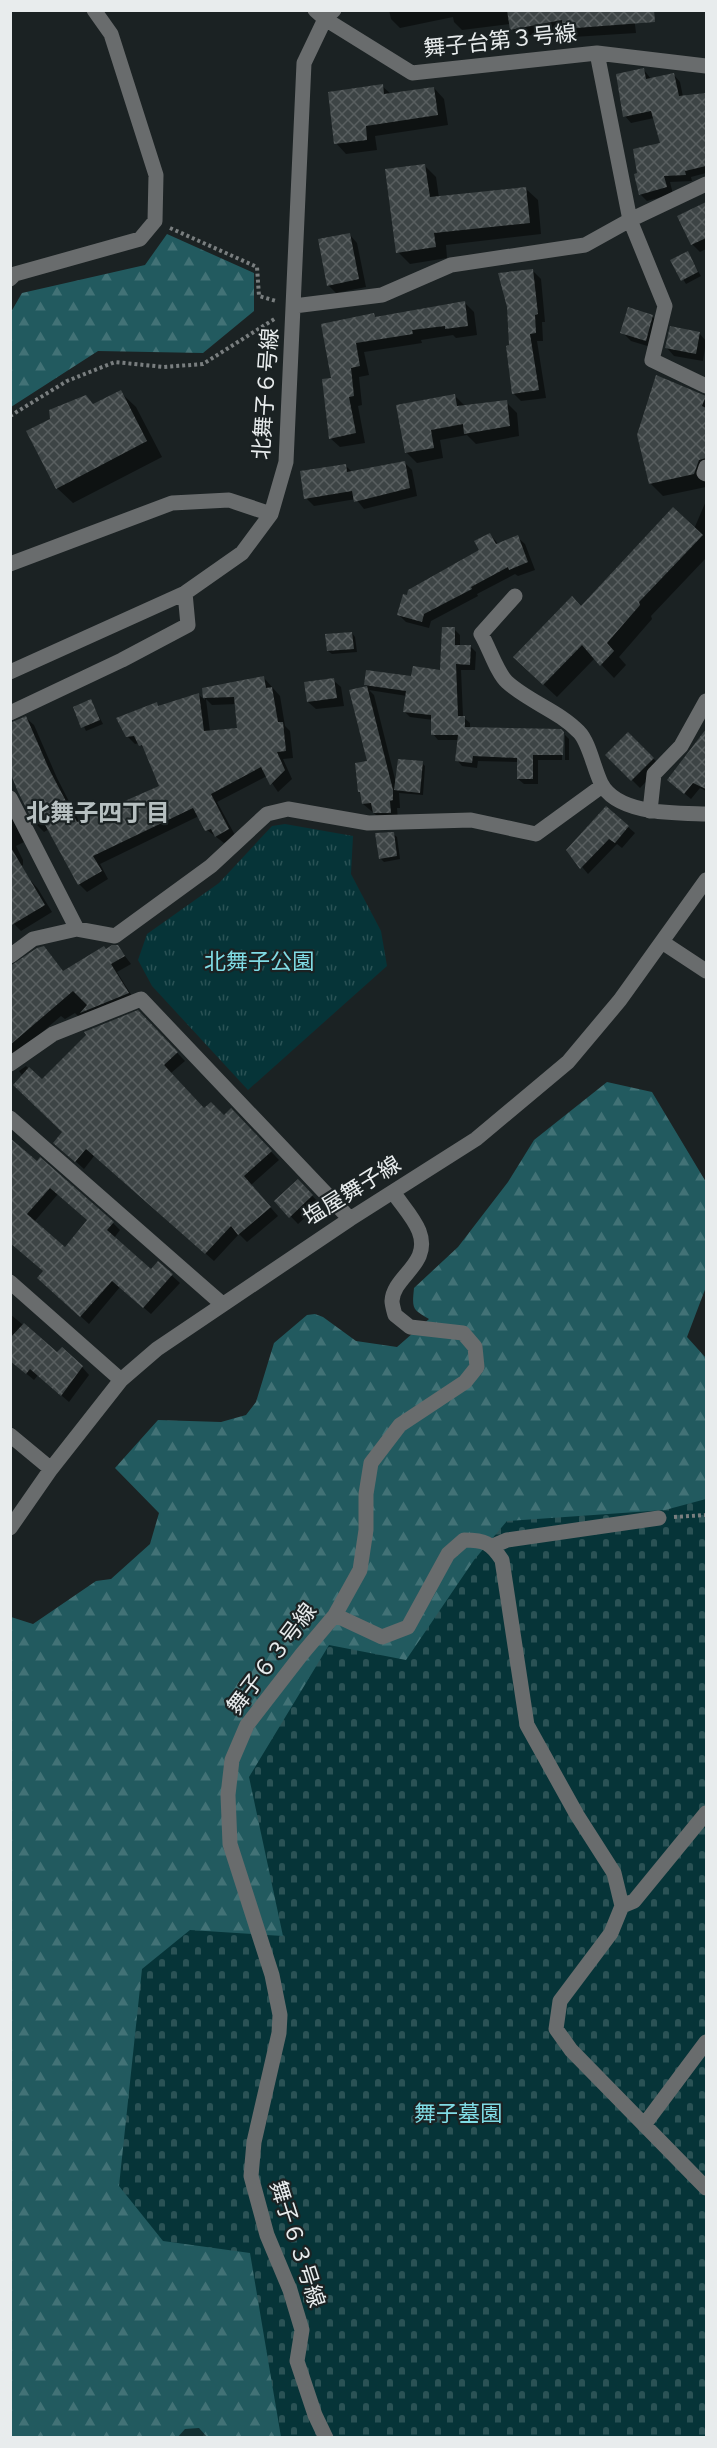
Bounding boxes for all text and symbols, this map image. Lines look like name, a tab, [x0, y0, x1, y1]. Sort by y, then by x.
street label: 舞子台第３号線	[422, 21, 578, 60]
street label: 北舞子６号線	[249, 327, 282, 461]
district label: 北舞子四丁目	[26, 800, 170, 826]
park label: 北舞子公園	[204, 950, 314, 973]
street label: 塩屋舞子線	[299, 1152, 404, 1229]
street label: 舞子６３号線	[223, 1599, 321, 1718]
park label: 舞子墓園	[414, 2102, 502, 2125]
street label: 舞子６３号線	[266, 2178, 329, 2310]

